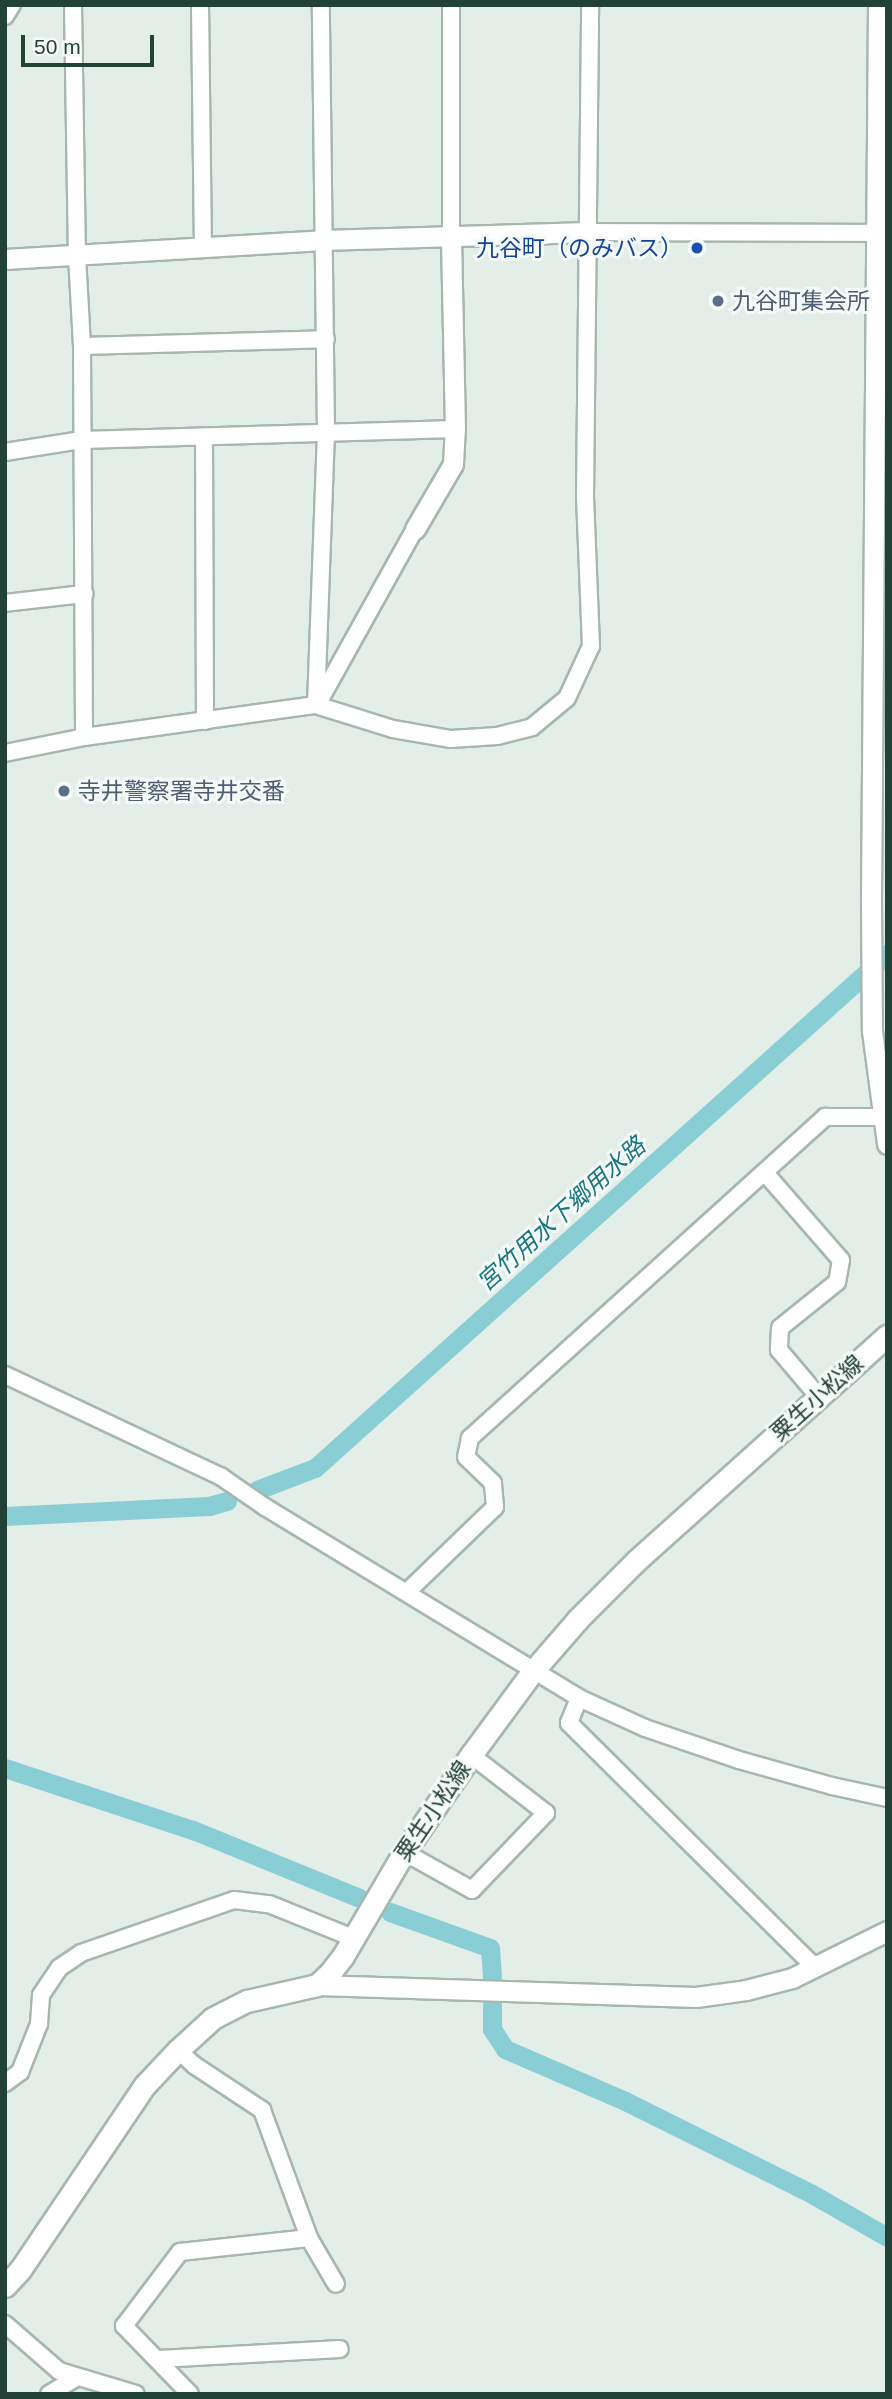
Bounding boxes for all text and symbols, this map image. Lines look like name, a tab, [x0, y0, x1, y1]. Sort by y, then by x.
scale bar	[24, 21, 158, 65]
text: 50 m	[34, 35, 81, 58]
place label: 九谷町（のみバス）	[476, 234, 683, 262]
marker: 九谷町（のみバス）	[689, 240, 705, 256]
place label: 九谷町集会所	[732, 287, 870, 315]
marker: 九谷町集会所	[710, 293, 726, 309]
place label: 寺井警察署寺井交番	[78, 777, 285, 805]
marker: 寺井警察署寺井交番	[56, 783, 72, 799]
water label: 宮竹用水下郷用水路	[471, 1131, 651, 1297]
street label: 粟生小松線	[765, 1349, 869, 1447]
street label: 粟生小松線	[389, 1756, 477, 1866]

